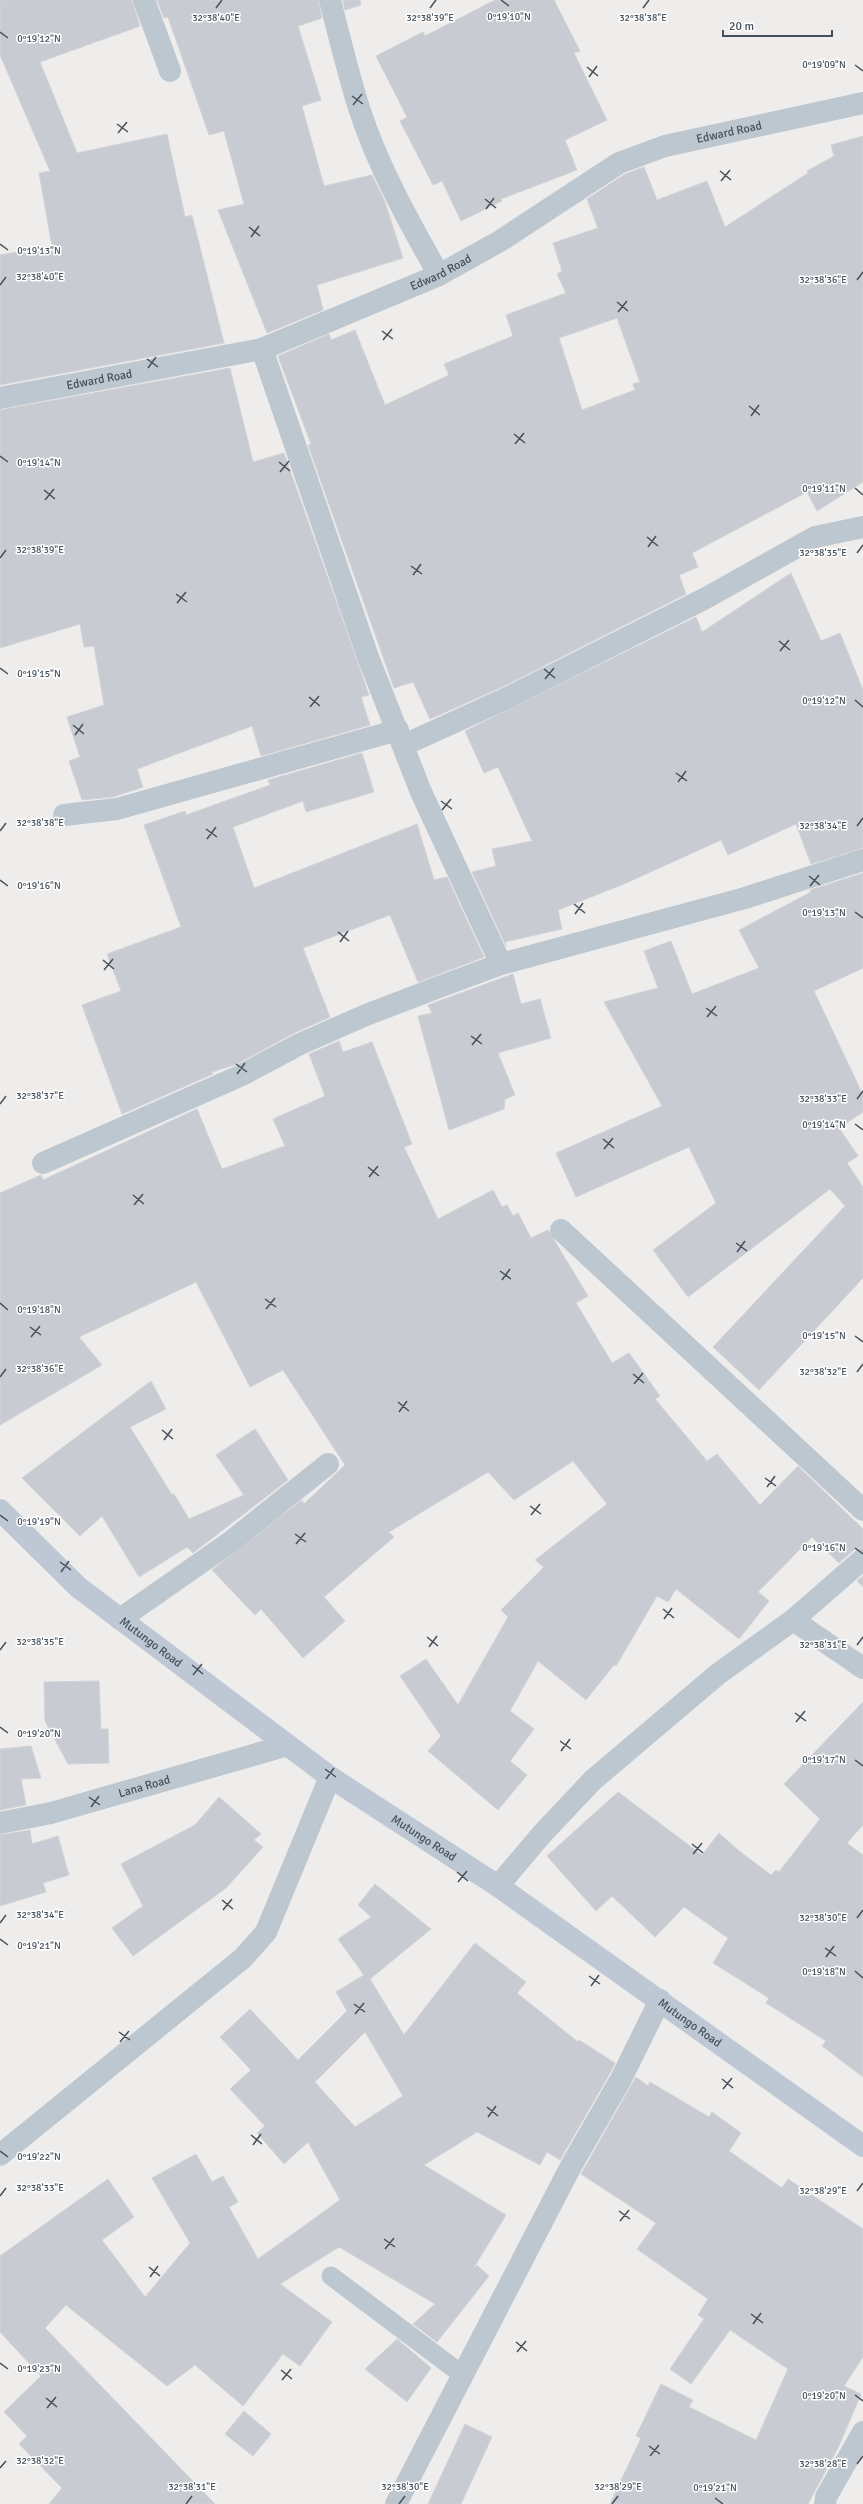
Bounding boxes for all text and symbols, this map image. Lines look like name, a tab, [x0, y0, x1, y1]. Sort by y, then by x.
text: 0°19'10"N	[487, 11, 531, 23]
text: 32°38'40"E	[192, 12, 240, 24]
text: 32°38'39"E	[406, 12, 454, 24]
text: 32°38'38"E	[619, 12, 667, 24]
scale bar	[723, 12, 832, 38]
text: 20 m	[729, 19, 754, 34]
text: 0°19'12"N	[17, 33, 61, 45]
text: 0°19'09"N	[802, 59, 846, 71]
street label: Edward Road	[695, 118, 763, 147]
text: 0°19'13"N	[17, 245, 61, 257]
street label: Edward Road	[408, 251, 474, 294]
text: 32°38'40"E	[16, 271, 64, 283]
text: 32°38'36"E	[799, 274, 847, 286]
street label: Edward Road	[65, 366, 134, 393]
text: 0°19'14"N	[17, 457, 61, 469]
text: 0°19'11"N	[802, 483, 846, 495]
text: 32°38'39"E	[16, 544, 64, 556]
text: 32°38'35"E	[799, 547, 847, 559]
text: 0°19'15"N	[17, 668, 61, 680]
text: 0°19'12"N	[802, 695, 846, 707]
text: 32°38'38"E	[16, 817, 64, 829]
text: 32°38'34"E	[799, 820, 847, 832]
text: 0°19'16"N	[17, 880, 61, 892]
text: 0°19'13"N	[802, 907, 846, 919]
text: 32°38'37"E	[16, 1090, 64, 1102]
text: 32°38'33"E	[799, 1093, 847, 1105]
text: 0°19'14"N	[802, 1119, 846, 1131]
text: 0°19'18"N	[17, 1304, 61, 1316]
text: 0°19'15"N	[802, 1330, 846, 1342]
text: 32°38'36"E	[16, 1363, 64, 1375]
text: 32°38'32"E	[799, 1366, 847, 1378]
text: 0°19'19"N	[17, 1516, 61, 1528]
text: 0°19'16"N	[802, 1542, 846, 1554]
street label: Mutungo Road	[116, 1614, 185, 1671]
text: 32°38'35"E	[16, 1636, 64, 1648]
text: 32°38'31"E	[799, 1639, 847, 1651]
text: 0°19'20"N	[17, 1728, 61, 1740]
text: 0°19'17"N	[802, 1754, 846, 1766]
street label: Lana Road	[117, 1772, 172, 1801]
street label: Mutungo Road	[388, 1812, 459, 1865]
text: 32°38'34"E	[16, 1909, 64, 1921]
text: 32°38'30"E	[799, 1912, 847, 1924]
text: 0°19'21"N	[17, 1940, 61, 1952]
text: 0°19'18"N	[802, 1966, 846, 1978]
street label: Mutungo Road	[655, 1995, 724, 2051]
text: 0°19'22"N	[17, 2151, 61, 2163]
text: 32°38'33"E	[16, 2182, 64, 2194]
text: 32°38'29"E	[799, 2185, 847, 2197]
text: 0°19'23"N	[17, 2363, 61, 2375]
text: 0°19'20"N	[802, 2390, 846, 2402]
text: 32°38'32"E	[16, 2455, 64, 2467]
text: 32°38'28"E	[799, 2458, 847, 2470]
text: 32°38'31"E	[168, 2481, 216, 2493]
text: 32°38'30"E	[381, 2481, 429, 2493]
text: 32°38'29"E	[594, 2481, 642, 2493]
text: 0°19'21"N	[693, 2482, 737, 2494]

